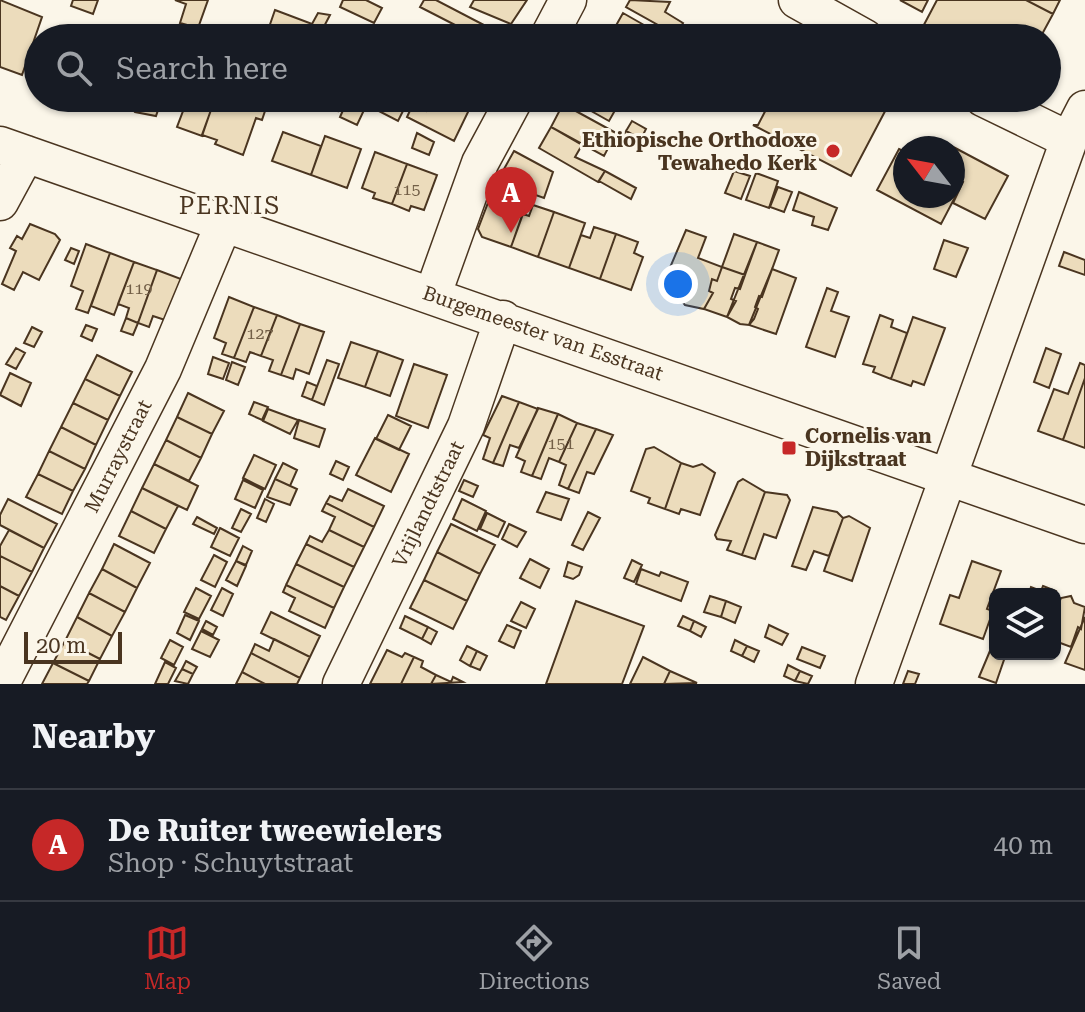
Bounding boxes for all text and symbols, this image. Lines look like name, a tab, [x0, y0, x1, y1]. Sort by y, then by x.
search box	[24, 24, 1061, 112]
icon: search	[52, 46, 96, 90]
text: Search here	[116, 51, 288, 86]
place label: Ethiopische Orthodoxe Tewahedo Kerk	[582, 128, 817, 175]
north arrow	[893, 136, 965, 208]
marker: Ethiopische Orthodoxe Tewahedo Kerk	[824, 142, 842, 160]
pin: A	[485, 167, 537, 233]
house number: 115	[394, 180, 420, 199]
district label: PERNIS	[179, 192, 281, 220]
your location	[658, 264, 698, 304]
house number: 119	[126, 279, 152, 298]
street label: Burgemeester van Esstraat	[420, 280, 667, 386]
house number: 127	[247, 324, 273, 343]
street label: Murraystraat	[79, 395, 157, 516]
place label: Cornelis van Dijkstraat	[805, 424, 932, 471]
house number: 151	[548, 434, 574, 453]
street label: Vrijlandtstraat	[387, 436, 469, 571]
marker: Cornelis van Dijkstraat	[780, 439, 798, 457]
map controls	[989, 588, 1061, 660]
button: layers	[989, 588, 1061, 660]
scale bar	[24, 628, 122, 664]
text: 20 m	[36, 633, 86, 658]
text: Nearby	[32, 716, 155, 756]
text: De Ruiter tweewielers	[108, 813, 442, 848]
text: A	[49, 830, 67, 860]
text: 40 m	[994, 830, 1053, 860]
text: Shop · Schuytstraat	[108, 848, 353, 878]
tab: Map	[144, 921, 191, 994]
tab: Directions	[479, 921, 590, 994]
tab: Saved	[877, 921, 941, 994]

